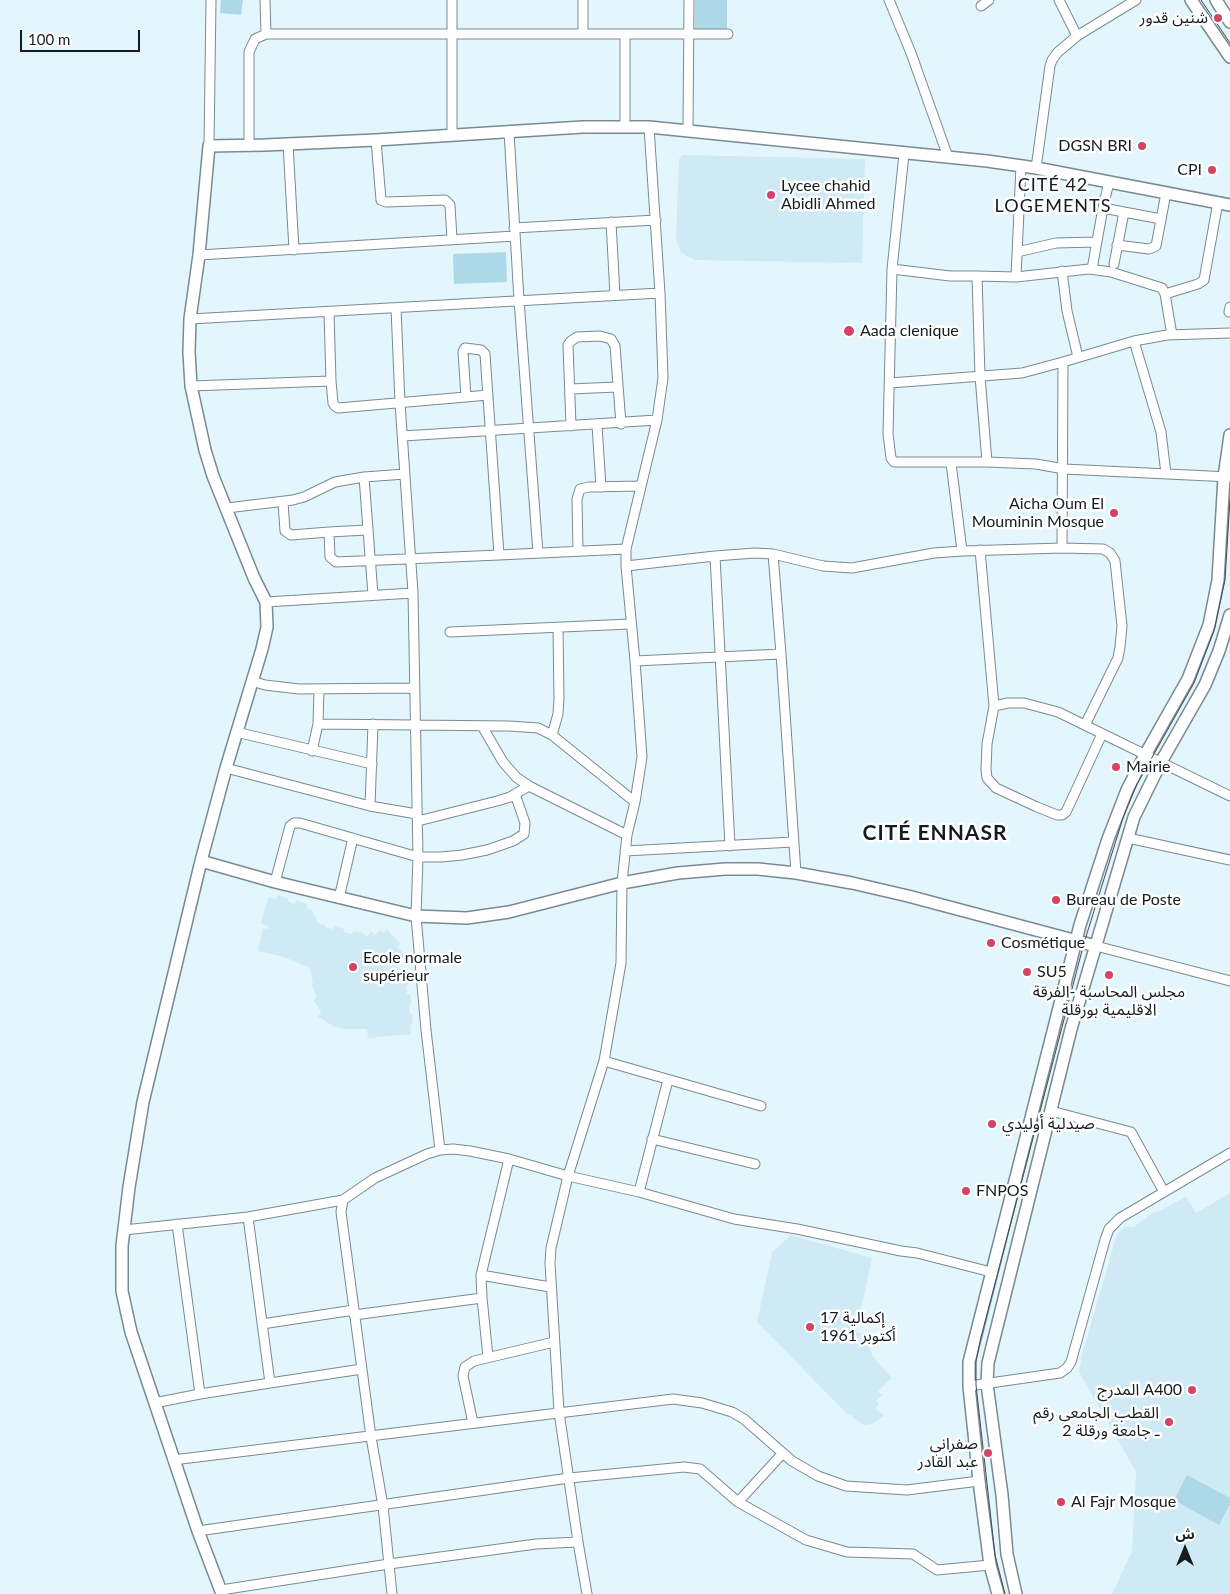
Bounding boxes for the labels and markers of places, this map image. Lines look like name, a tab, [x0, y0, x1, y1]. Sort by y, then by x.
place label: شنين قدور	[1140, 8, 1208, 28]
marker: شنين قدور	[1212, 12, 1224, 24]
place label: DGSN BRI	[1058, 136, 1132, 156]
marker: DGSN BRI	[1136, 140, 1148, 152]
place label: CPI	[1177, 160, 1202, 180]
marker: CPI	[1206, 164, 1218, 176]
place label: Lycee chahid Abidli Ahmed	[781, 176, 876, 214]
marker: Lycee chahid Abidli Ahmed	[765, 189, 777, 201]
place label: Aada clenique	[860, 321, 959, 341]
marker: Aada clenique	[842, 324, 856, 338]
place label: Aicha Oum El Mouminin Mosque	[972, 494, 1104, 532]
marker: Aicha Oum El Mouminin Mosque	[1108, 507, 1120, 519]
place label: Mairie	[1126, 757, 1171, 777]
marker: Mairie	[1110, 761, 1122, 773]
place label: Bureau de Poste	[1066, 890, 1181, 910]
marker: Bureau de Poste	[1050, 894, 1062, 906]
place label: Cosmétique	[1001, 933, 1085, 953]
marker: Cosmétique	[985, 937, 997, 949]
place label: Ecole normale supérieur	[363, 948, 462, 986]
marker: Ecole normale supérieur	[347, 961, 359, 973]
place label: SU5	[1037, 962, 1067, 982]
marker: SU5	[1021, 966, 1033, 978]
marker: مجلس المحاسبة -الفرقة الاقليمية بورقلة	[1103, 969, 1115, 981]
place label: مجلس المحاسبة -الفرقة الاقليمية بورقلة	[1033, 982, 1185, 1020]
place label: صيدلية أوليدي	[1002, 1114, 1095, 1134]
marker: صيدلية أوليدي	[986, 1118, 998, 1130]
place label: FNPOS	[976, 1181, 1028, 1201]
marker: FNPOS	[960, 1185, 972, 1197]
place label: إكمالية 17 أكتوبر 1961	[820, 1308, 896, 1346]
marker: إكمالية 17 أكتوبر 1961	[804, 1321, 816, 1333]
place label: المدرج A400	[1097, 1380, 1182, 1400]
marker: المدرج A400	[1186, 1384, 1198, 1396]
place label: القطب الجامعي رقم 2 ـ جامعة ورقلة	[1033, 1403, 1159, 1441]
marker: القطب الجامعي رقم 2 ـ جامعة ورقلة	[1163, 1416, 1175, 1428]
place label: صفراني عبد القادر	[918, 1434, 978, 1472]
marker: صفراني عبد القادر	[982, 1447, 994, 1459]
place label: Al Fajr Mosque	[1071, 1492, 1176, 1512]
marker: Al Fajr Mosque	[1055, 1496, 1067, 1508]

